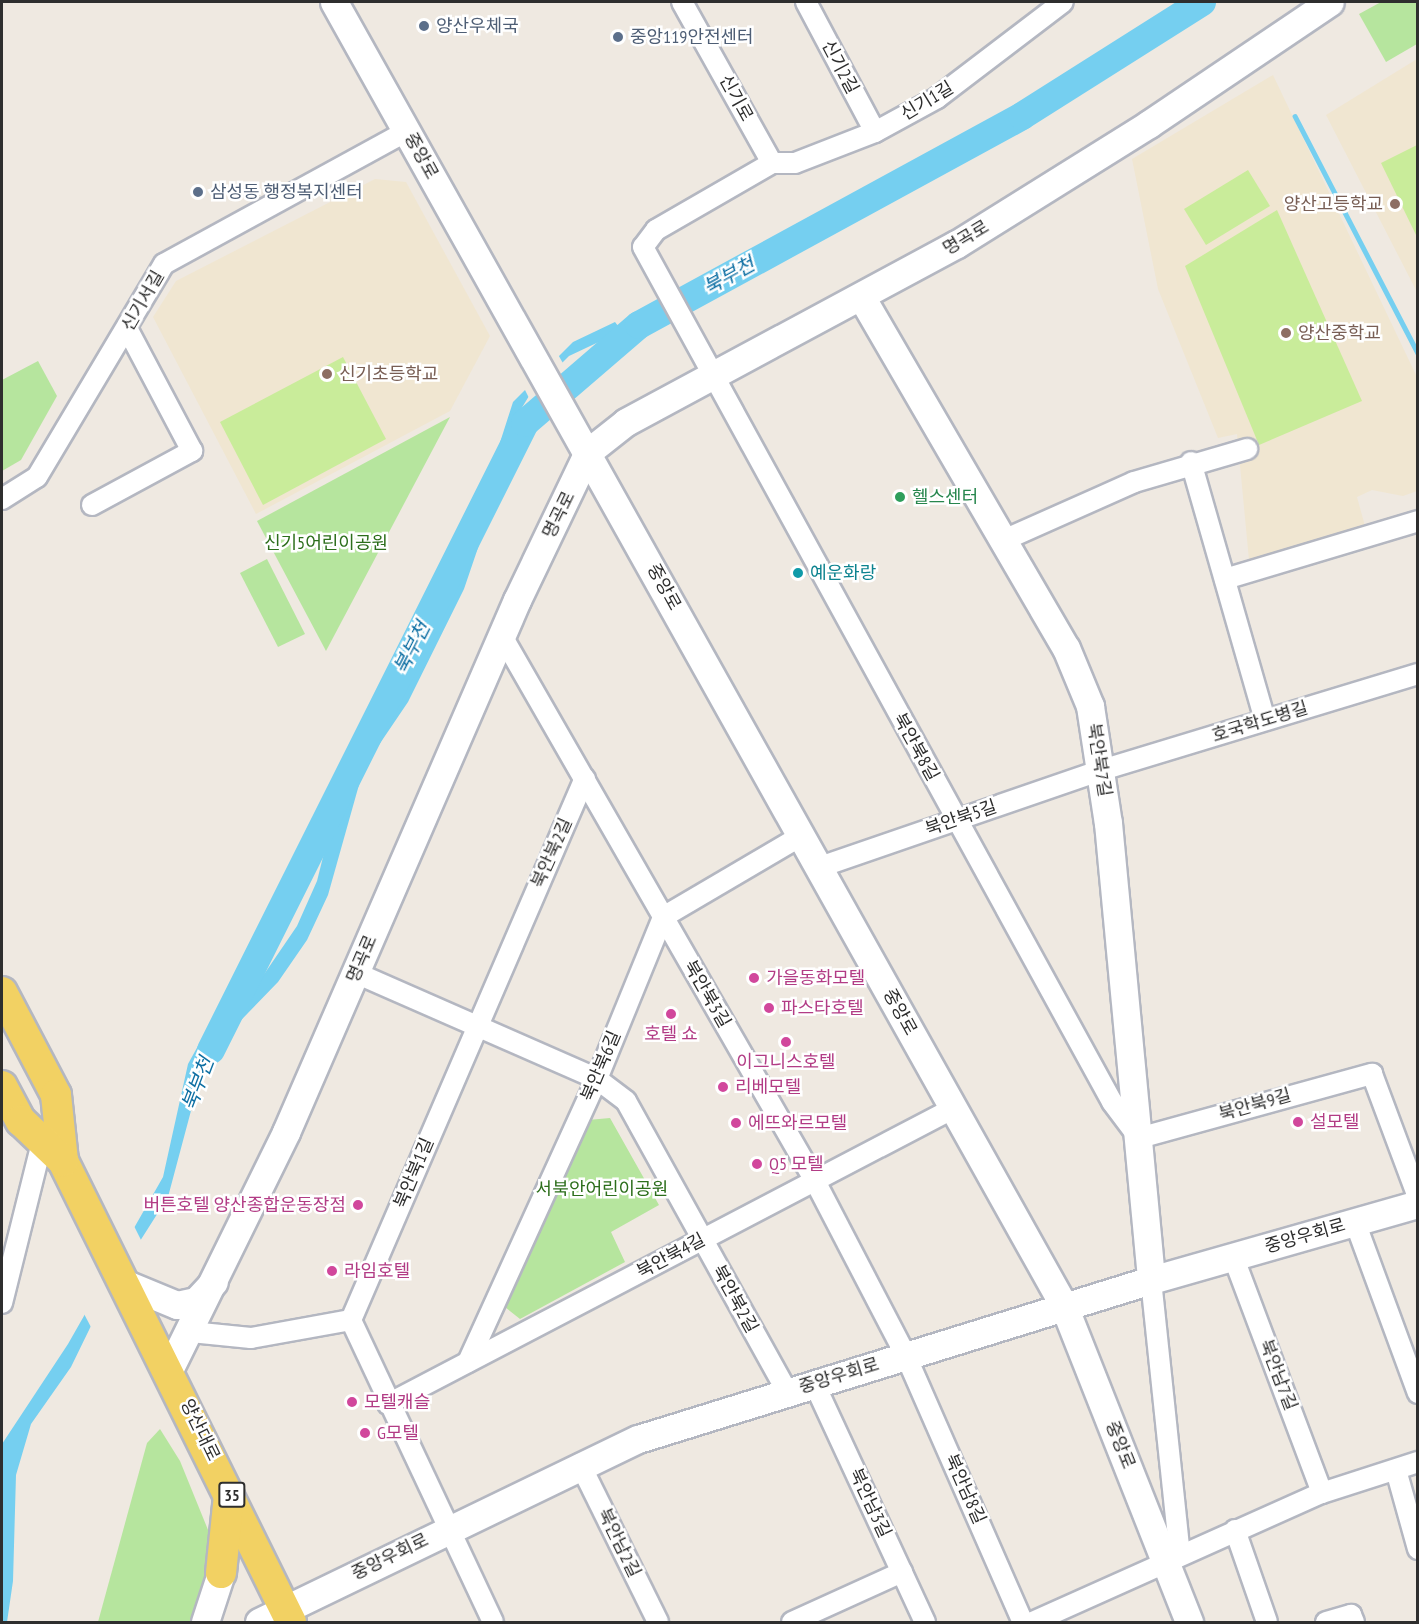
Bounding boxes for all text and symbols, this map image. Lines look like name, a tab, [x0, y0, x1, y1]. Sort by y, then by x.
place label: 양산우체국	[436, 15, 519, 37]
marker: 양산우체국	[417, 19, 431, 33]
place label: 중앙119안전센터	[630, 26, 754, 48]
marker: 중앙119안전센터	[611, 30, 625, 44]
street label: 신기2길	[817, 36, 863, 98]
street label: 신기로	[715, 71, 757, 125]
street label: 신기1길	[897, 77, 957, 125]
street label: 중앙로	[400, 129, 442, 183]
place label: 삼성동 행정복지센터	[210, 181, 363, 203]
marker: 삼성동 행정복지센터	[191, 185, 205, 199]
place label: 양산고등학교	[1284, 193, 1383, 215]
marker: 양산고등학교	[1388, 197, 1402, 211]
street label: 명곡로	[939, 216, 993, 260]
water label: 북부천	[699, 252, 759, 300]
street label: 신기서길	[117, 267, 169, 335]
place label: 양산중학교	[1298, 322, 1381, 344]
marker: 양산중학교	[1279, 326, 1293, 340]
place label: 신기초등학교	[339, 363, 438, 385]
marker: 신기초등학교	[320, 367, 334, 381]
place label: 헬스센터	[912, 486, 978, 508]
street label: 명곡로	[538, 488, 580, 542]
marker: 헬스센터	[893, 490, 907, 504]
park label: 신기5어린이공원	[264, 532, 388, 554]
street label: 중앙로	[643, 560, 685, 614]
place label: 예운화랑	[810, 562, 876, 584]
marker: 예운화랑	[791, 566, 805, 580]
water label: 북부천	[389, 618, 435, 678]
street label: 호국학도병길	[1209, 697, 1311, 747]
street label: 북안북8길	[889, 709, 943, 785]
street label: 북안북7길	[1083, 722, 1115, 798]
street label: 북안북5길	[922, 796, 1000, 840]
street label: 북안북2길	[527, 815, 577, 891]
street label: 명곡로	[342, 932, 382, 986]
street label: 북안북3길	[679, 956, 735, 1032]
place label: 가을동화모텔	[766, 967, 865, 989]
marker: 가을동화모텔	[747, 971, 761, 985]
street label: 중앙로	[879, 985, 921, 1039]
place label: 파스타호텔	[781, 997, 864, 1019]
marker: 파스타호텔	[762, 1001, 776, 1015]
marker: 호텔 쇼	[664, 1007, 678, 1021]
place label: 호텔 쇼	[644, 1023, 698, 1045]
street label: 북안북6길	[577, 1028, 625, 1104]
marker: 이그니스호텔	[779, 1035, 793, 1049]
place label: 이그니스호텔	[736, 1051, 836, 1073]
water label: 북부천	[177, 1054, 219, 1114]
place label: 리베모텔	[735, 1076, 801, 1098]
marker: 리베모텔	[716, 1080, 730, 1094]
street label: 북안북9길	[1216, 1084, 1294, 1126]
place label: 설모텔	[1310, 1111, 1360, 1133]
place label: 에뜨와르모텔	[748, 1112, 847, 1134]
marker: 설모텔	[1291, 1115, 1305, 1129]
marker: 에뜨와르모텔	[729, 1116, 743, 1130]
street label: 북안북1길	[390, 1135, 438, 1211]
place label: Q5 모텔	[769, 1153, 824, 1175]
marker: Q5 모텔	[750, 1157, 764, 1171]
park label: 서북안어린이공원	[536, 1178, 668, 1200]
place label: 버튼호텔 양산종합운동장점	[143, 1194, 346, 1216]
marker: 버튼호텔 양산종합운동장점	[351, 1198, 365, 1212]
street label: 중앙우회로	[1262, 1214, 1348, 1258]
street label: 북안북4길	[633, 1229, 709, 1283]
place label: 라임호텔	[344, 1260, 410, 1282]
street label: 북안북2길	[708, 1261, 762, 1337]
marker: 라임호텔	[325, 1264, 339, 1278]
street label: 북안남7길	[1255, 1336, 1301, 1414]
street label: 중앙우회로	[796, 1354, 882, 1398]
place label: 모텔캐슬	[364, 1391, 430, 1413]
street label: 양산대로	[176, 1395, 224, 1465]
marker: 모텔캐슬	[345, 1395, 359, 1409]
street label: 중앙로	[1101, 1418, 1139, 1472]
place label: G모텔	[377, 1422, 419, 1444]
marker: G모텔	[358, 1426, 372, 1440]
street label: 북안남8길	[940, 1451, 990, 1527]
street label: 북안남3길	[845, 1465, 895, 1541]
road number: 35	[217, 1482, 247, 1508]
street label: 북안남2길	[593, 1505, 645, 1581]
street label: 중앙우회로	[348, 1529, 432, 1585]

